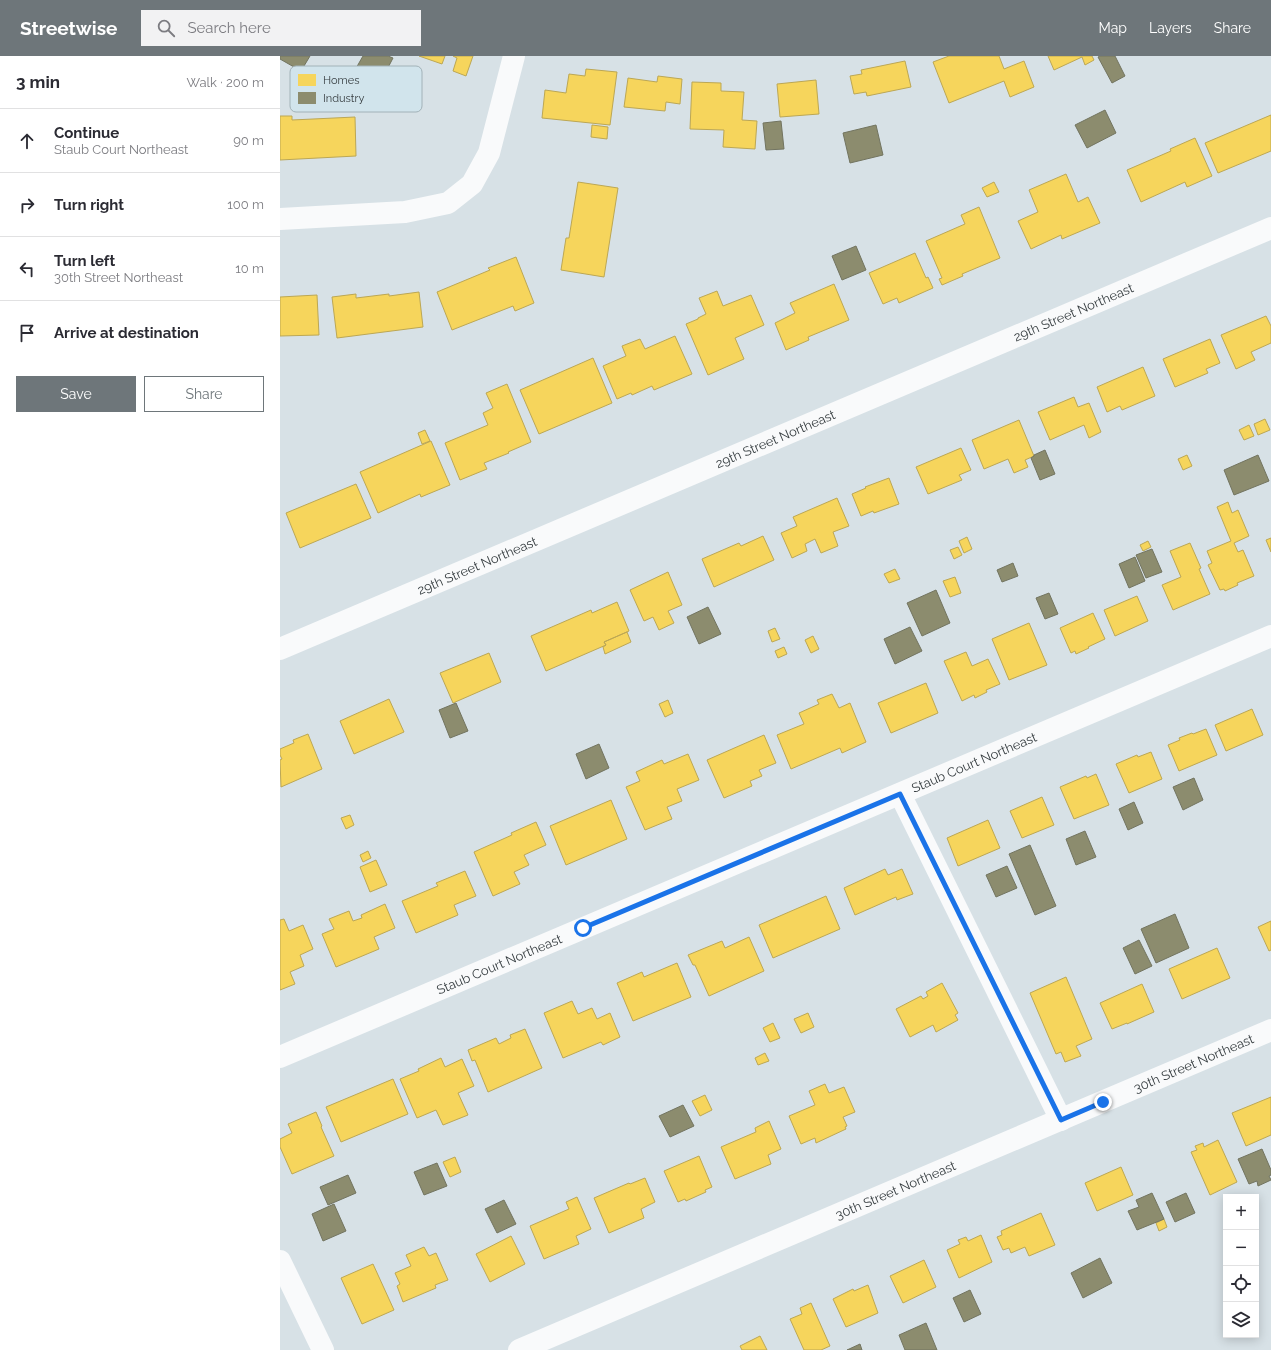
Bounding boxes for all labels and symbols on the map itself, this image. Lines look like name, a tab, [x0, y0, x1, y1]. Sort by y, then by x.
legend	[290, 66, 422, 112]
text: Homes	[323, 74, 359, 87]
text: Industry	[323, 92, 364, 105]
street label: 29th Street Northeast	[1011, 280, 1136, 344]
street label: 29th Street Northeast	[713, 407, 838, 471]
street label: 29th Street Northeast	[415, 533, 540, 598]
street label: Staub Court Northeast	[909, 729, 1040, 796]
route start	[574, 919, 592, 937]
street label: Staub Court Northeast	[434, 931, 565, 998]
street label: 30th Street Northeast	[1131, 1031, 1257, 1096]
route end	[1094, 1093, 1112, 1111]
street label: 30th Street Northeast	[833, 1158, 959, 1223]

